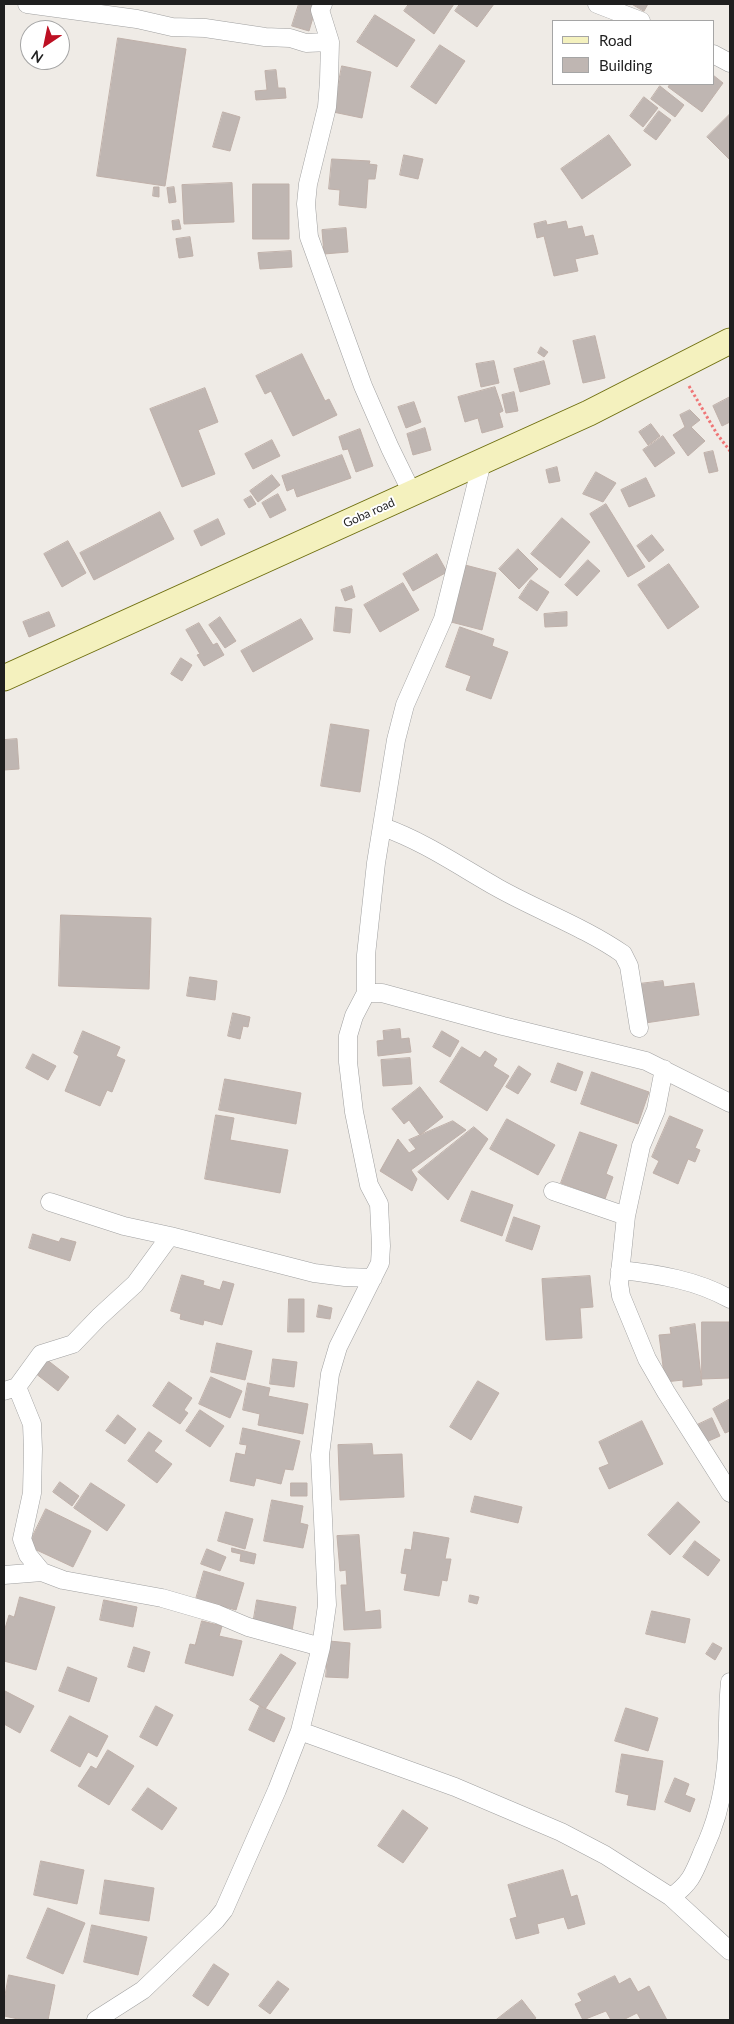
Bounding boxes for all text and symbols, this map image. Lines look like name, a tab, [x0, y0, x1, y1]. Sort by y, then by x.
north arrow	[20, 20, 70, 70]
legend	[552, 20, 714, 85]
text: Road	[599, 31, 632, 49]
text: N	[28, 47, 46, 67]
text: Building	[599, 56, 652, 74]
street label: Goba road	[341, 495, 397, 531]

